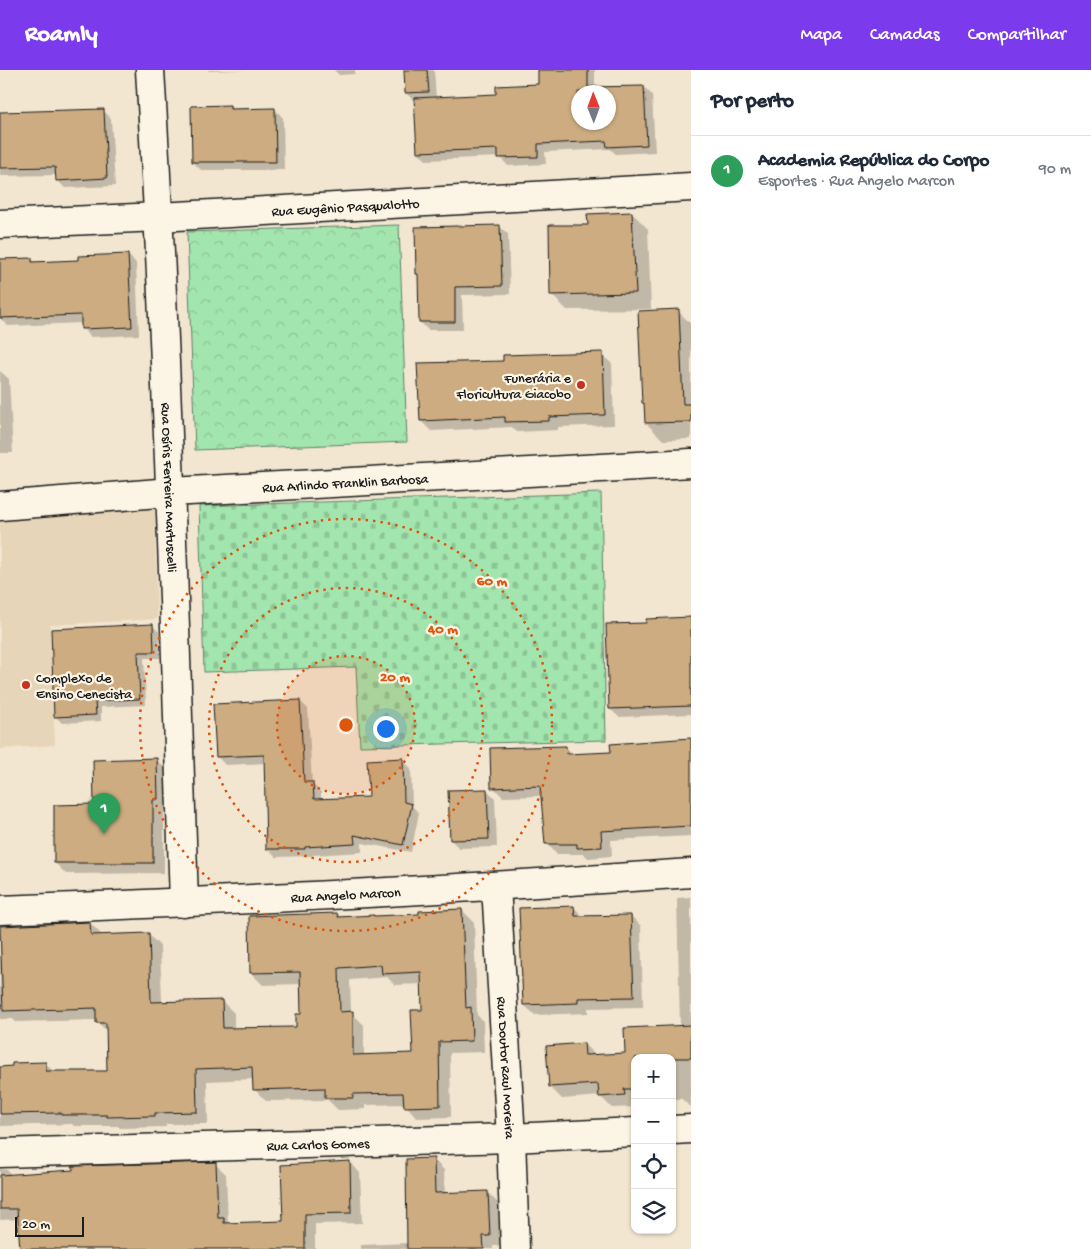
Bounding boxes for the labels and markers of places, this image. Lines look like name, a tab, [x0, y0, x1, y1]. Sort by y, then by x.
place label: Funerária e Floricultura Giacobo	[455, 371, 572, 404]
marker: Funerária e Floricultura Giacobo	[575, 379, 587, 391]
place label: Complexo de Ensino Cenecista	[36, 671, 133, 704]
marker: Complexo de Ensino Cenecista	[20, 679, 32, 691]
centre of rings	[337, 716, 355, 734]
pin: 1	[88, 793, 120, 834]

